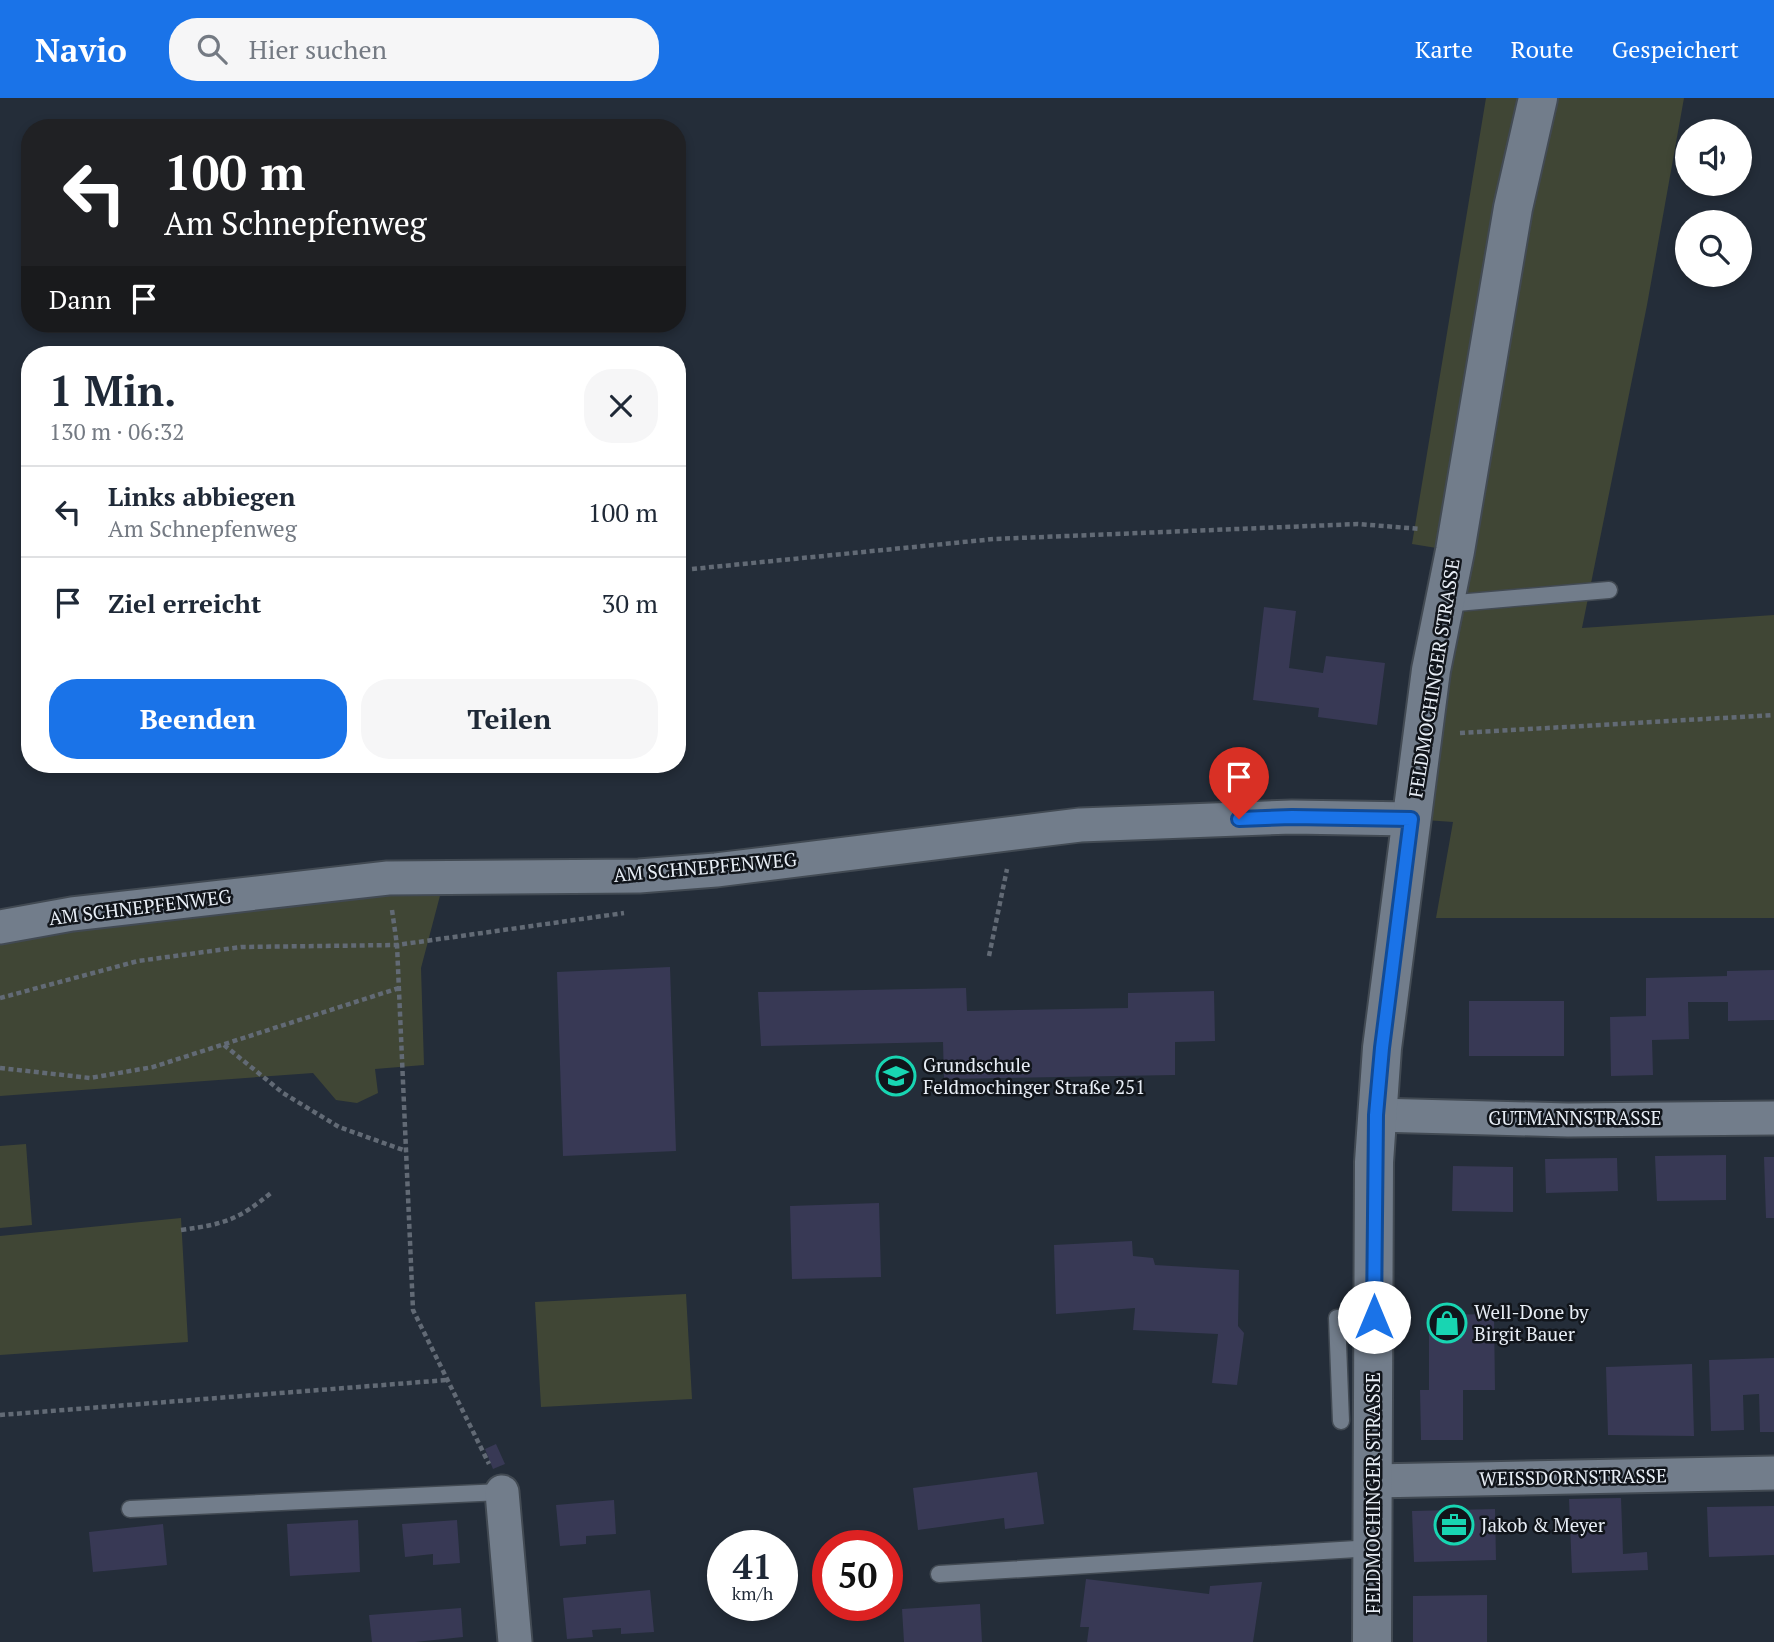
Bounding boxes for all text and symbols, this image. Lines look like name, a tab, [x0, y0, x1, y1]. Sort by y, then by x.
search box	[169, 18, 659, 81]
text: Navio	[35, 28, 127, 71]
icon: search	[193, 30, 231, 68]
text: Hier suchen	[249, 32, 387, 66]
text: Karte	[1415, 33, 1473, 65]
text: Route	[1511, 33, 1574, 65]
text: Gespeichert	[1612, 33, 1739, 65]
map controls	[1675, 119, 1752, 287]
button: sound	[1675, 119, 1752, 196]
text: 100 m	[164, 139, 306, 204]
icon: left	[49, 147, 140, 238]
text: Am Schnepfenweg	[164, 202, 427, 244]
button: search	[1675, 210, 1752, 287]
icon: arrive	[125, 280, 163, 318]
text: Dann	[49, 282, 111, 316]
text: 1 Min.	[49, 362, 177, 418]
button: close	[584, 369, 658, 443]
text: 130 m · 06:32	[49, 416, 184, 447]
text: Links abbiegen	[108, 479, 296, 513]
icon: left	[49, 493, 87, 531]
text: 100 m	[588, 495, 658, 529]
text: Am Schnepfenweg	[108, 513, 297, 544]
street label: FELDMOCHINGER STRASSE	[1402, 557, 1465, 799]
icon: arrive	[49, 584, 87, 622]
text: Ziel erreicht	[108, 586, 261, 620]
text: 30 m	[602, 586, 658, 620]
button: Beenden	[49, 679, 347, 759]
button: Teilen	[361, 679, 658, 759]
pin	[1209, 747, 1269, 819]
icon: arrive	[1220, 758, 1258, 796]
street label: AM SCHNEPFENWEG	[612, 846, 798, 887]
street label: AM SCHNEPFENWEG	[47, 883, 233, 930]
place label: Grundschule Feldmochinger Straße 251	[923, 1052, 1145, 1099]
school or university icon: Grundschule Feldmochinger Straße 251	[875, 1055, 917, 1097]
street label: GUTMANNSTRASSE	[1488, 1105, 1662, 1130]
position arrow	[1337, 1280, 1411, 1354]
place label: Well-Done by Birgit Bauer	[1474, 1299, 1589, 1346]
shop icon: Well-Done by Birgit Bauer	[1426, 1302, 1468, 1344]
street label: FELDMOCHINGER STRASSE	[1360, 1372, 1385, 1614]
street label: WEISSDORNSTRASSE	[1479, 1462, 1667, 1491]
office icon: Jakob & Meyer	[1433, 1504, 1475, 1546]
place label: Jakob & Meyer	[1481, 1512, 1606, 1537]
speed limit sign: 50	[812, 1530, 903, 1621]
text: 41	[733, 1543, 772, 1589]
text: km/h	[732, 1581, 773, 1605]

